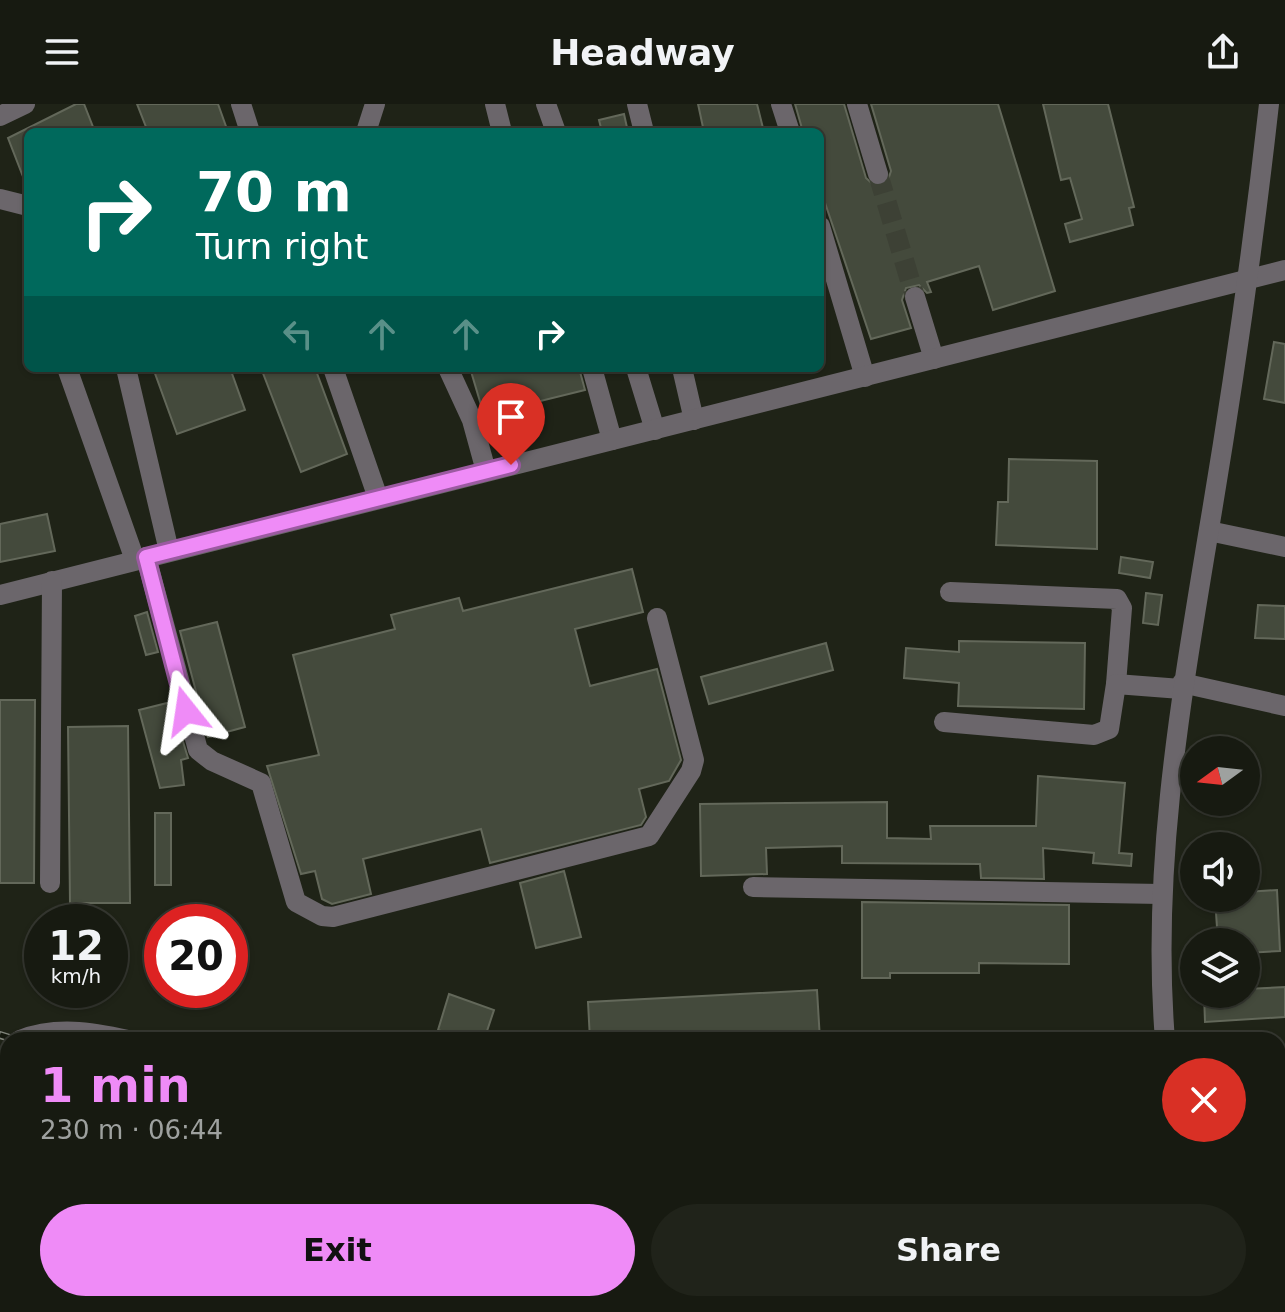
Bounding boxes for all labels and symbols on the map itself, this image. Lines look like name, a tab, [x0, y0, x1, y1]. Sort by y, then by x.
pin	[477, 383, 545, 465]
position arrow	[144, 669, 228, 753]
north arrow	[1180, 736, 1260, 816]
speed limit sign: 20	[144, 904, 248, 1008]

